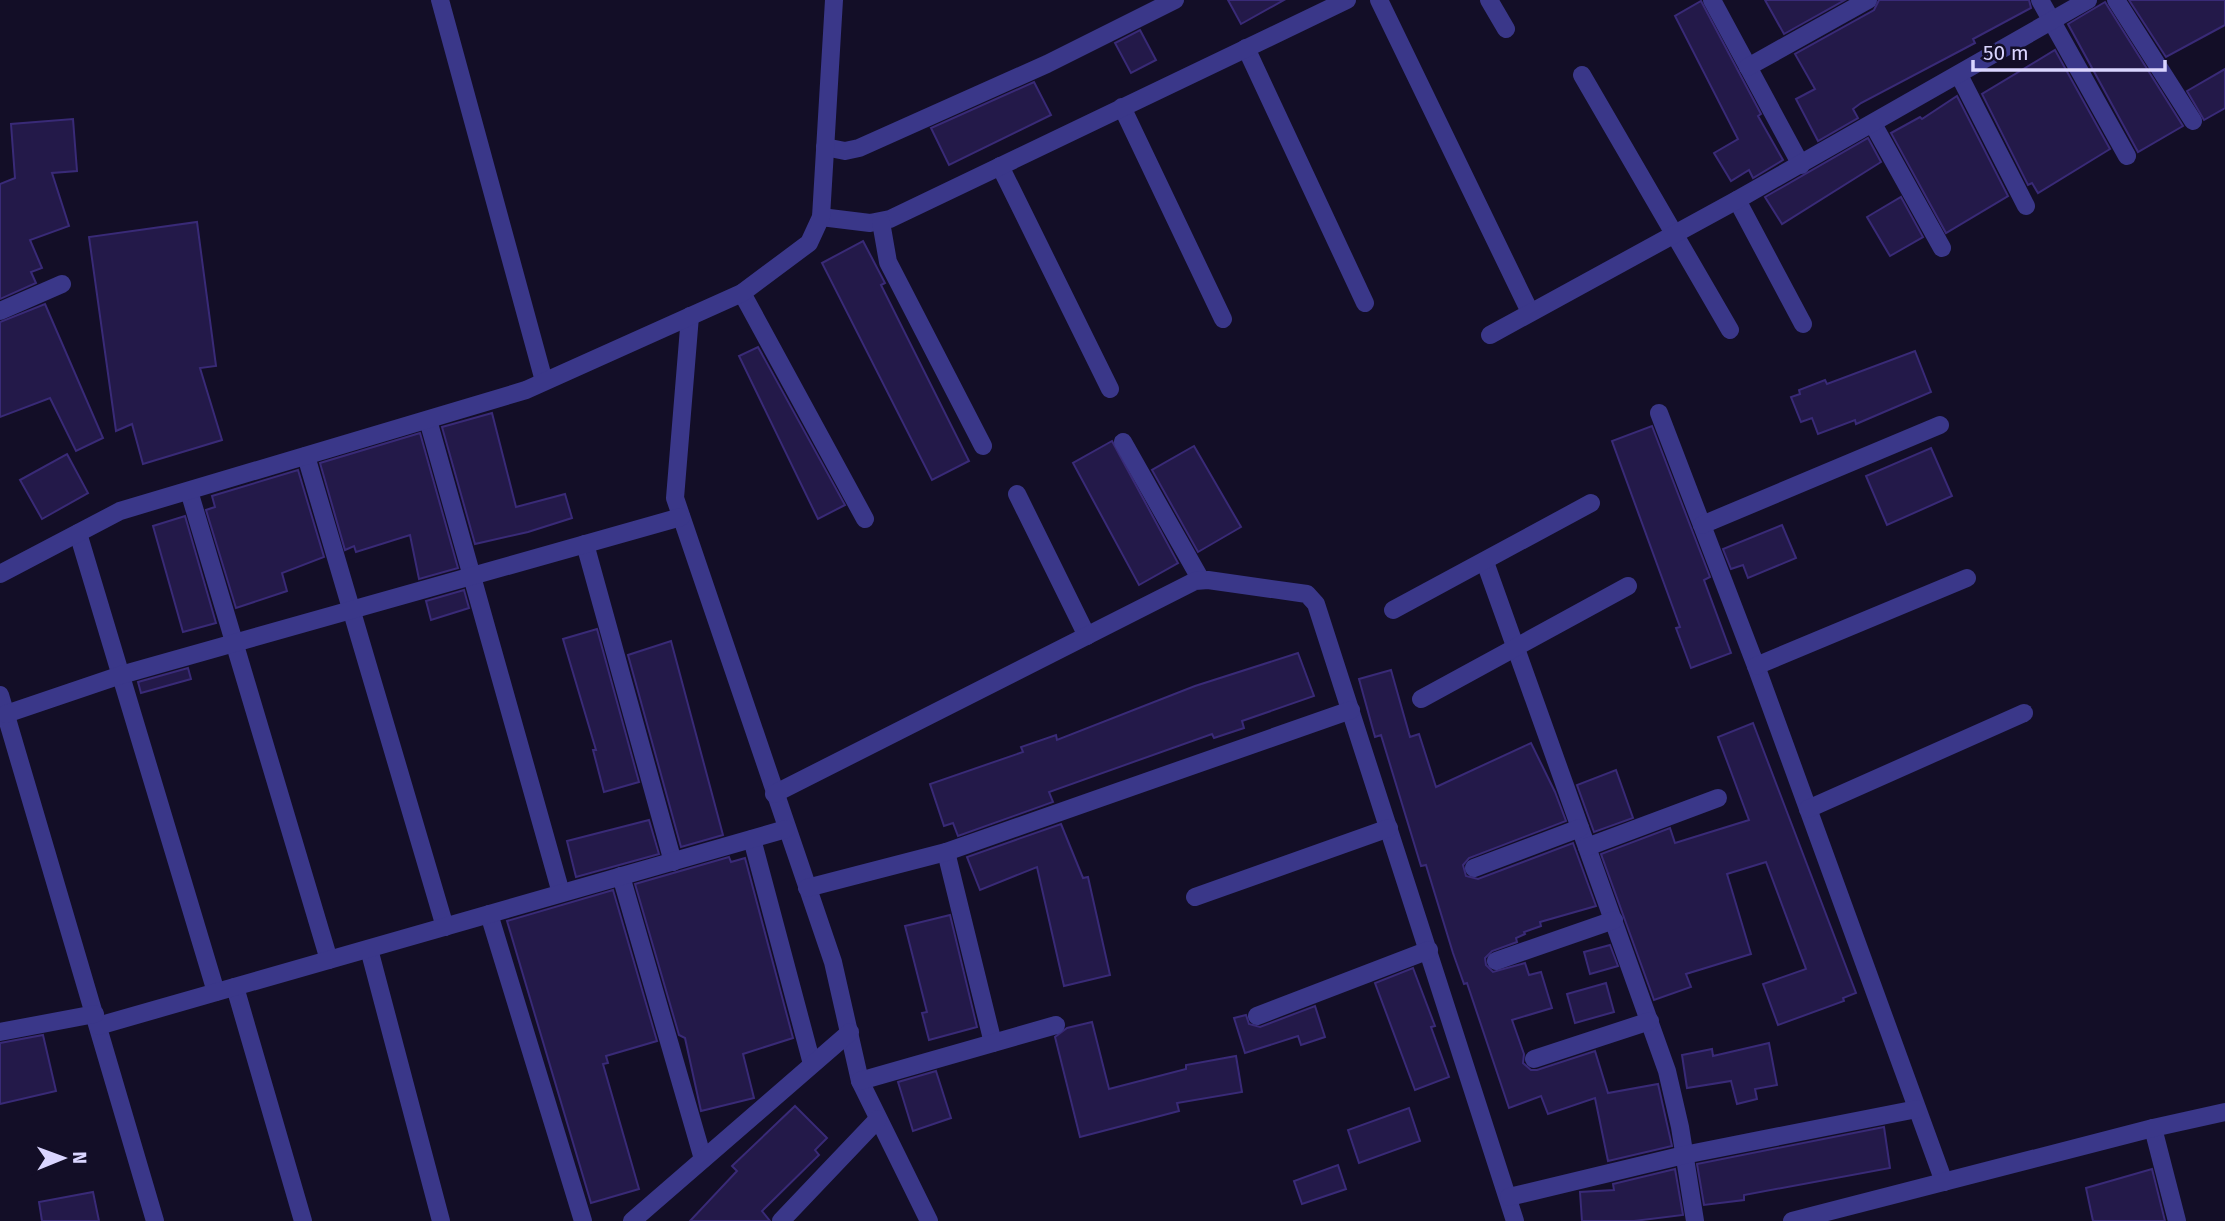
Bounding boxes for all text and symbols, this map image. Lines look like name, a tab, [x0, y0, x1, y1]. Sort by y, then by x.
scale bar	[1973, 28, 2166, 72]
text: 50 m	[1983, 40, 2029, 66]
north arrow	[28, 1123, 98, 1193]
text: N	[68, 1151, 91, 1164]

